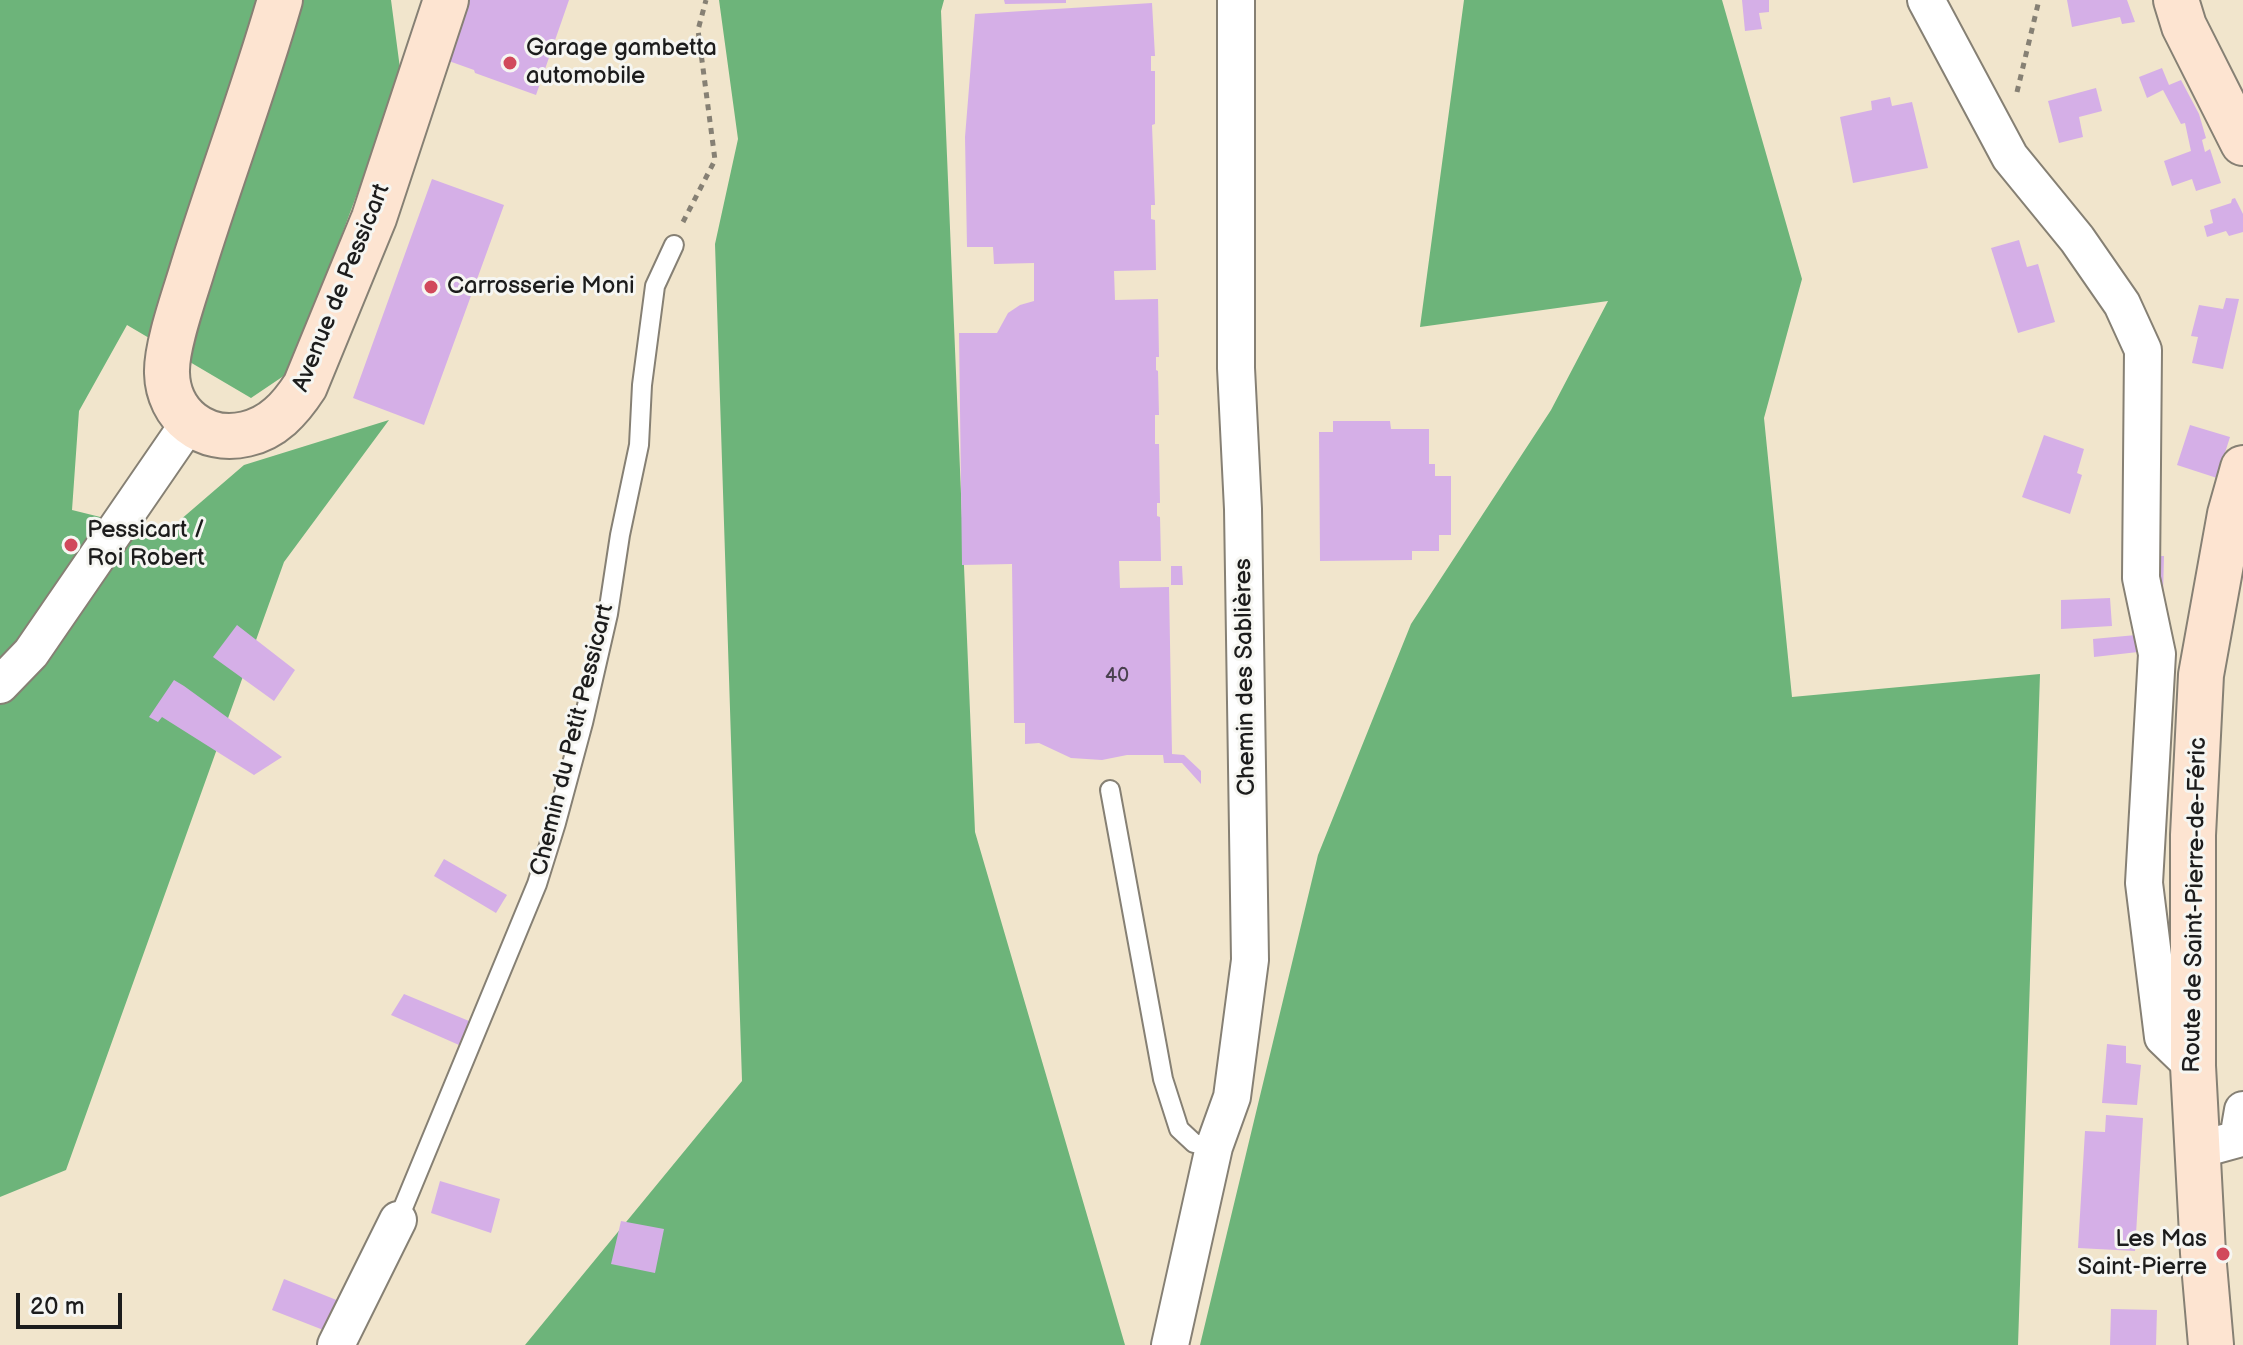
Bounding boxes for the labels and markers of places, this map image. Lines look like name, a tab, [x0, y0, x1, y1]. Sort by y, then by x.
place label: Garage gambetta automobile	[526, 35, 717, 91]
marker: Garage gambetta automobile	[501, 54, 519, 72]
place label: Carrosserie Moni	[447, 273, 635, 301]
marker: Carrosserie Moni	[422, 278, 440, 296]
place label: Pessicart / Roi Robert	[87, 517, 205, 573]
marker: Pessicart / Roi Robert	[62, 536, 80, 554]
place label: Les Mas Saint-Pierre	[2078, 1226, 2207, 1282]
marker: Les Mas Saint-Pierre	[2214, 1245, 2232, 1263]

